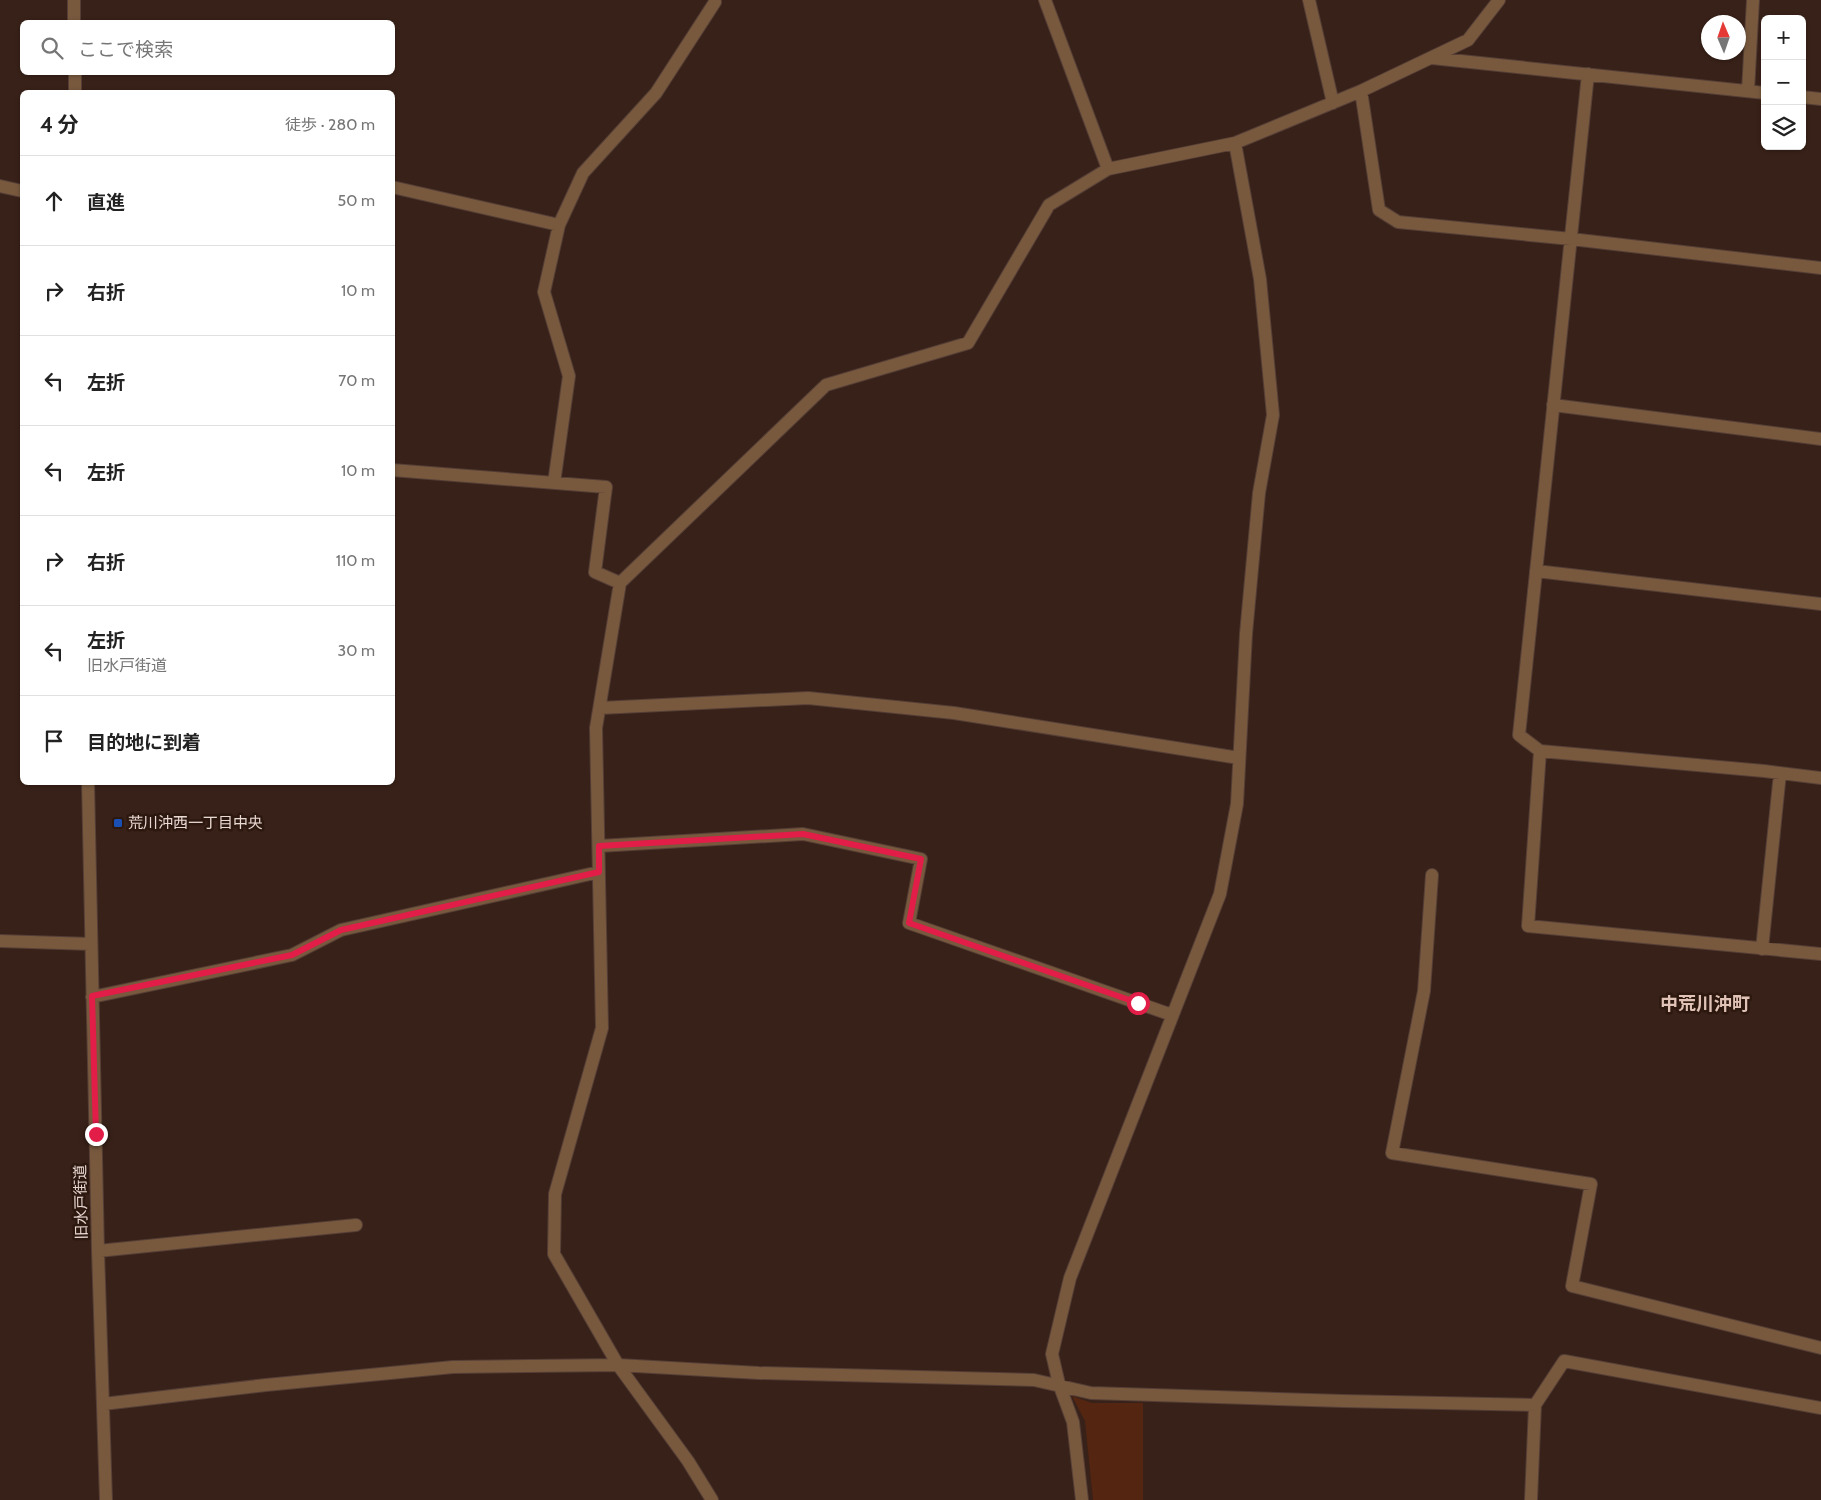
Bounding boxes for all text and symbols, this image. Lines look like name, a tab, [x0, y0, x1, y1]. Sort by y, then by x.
north arrow	[1701, 15, 1746, 60]
map controls	[1761, 15, 1806, 150]
button: +	[1761, 15, 1806, 60]
search box	[20, 20, 395, 75]
icon: search	[38, 34, 66, 62]
text: ここで検索	[78, 38, 173, 61]
button: −	[1761, 60, 1806, 105]
button: layers	[1761, 105, 1806, 150]
text: 4 分	[40, 112, 79, 137]
text: 徒歩 · 280 m	[285, 115, 375, 134]
icon: ahead	[40, 187, 68, 215]
text: 直進	[87, 191, 125, 214]
text: 50 m	[338, 191, 375, 210]
icon: right	[40, 277, 68, 305]
text: 右折	[87, 281, 125, 304]
text: 10 m	[341, 281, 375, 300]
icon: left	[40, 367, 68, 395]
text: 左折	[87, 371, 125, 394]
text: 70 m	[338, 371, 375, 390]
icon: left	[40, 457, 68, 485]
text: 左折	[87, 461, 125, 484]
text: 10 m	[341, 461, 375, 480]
icon: right	[40, 547, 68, 575]
text: 右折	[87, 551, 125, 574]
text: 110 m	[336, 551, 375, 570]
text: 左折	[87, 629, 125, 652]
icon: left	[40, 637, 68, 665]
text: 30 m	[338, 641, 375, 660]
text: 旧水戸街道	[87, 656, 167, 675]
icon: arrive	[40, 727, 68, 755]
text: 目的地に到着	[87, 731, 201, 754]
place label: 荒川沖西一丁目中央	[128, 814, 263, 832]
marker: 荒川沖西一丁目中央	[112, 817, 124, 829]
route start	[1127, 992, 1150, 1015]
district label: 中荒川沖町	[1660, 993, 1750, 1015]
route end	[85, 1123, 108, 1146]
street label: 旧水戸街道	[71, 1164, 91, 1240]

